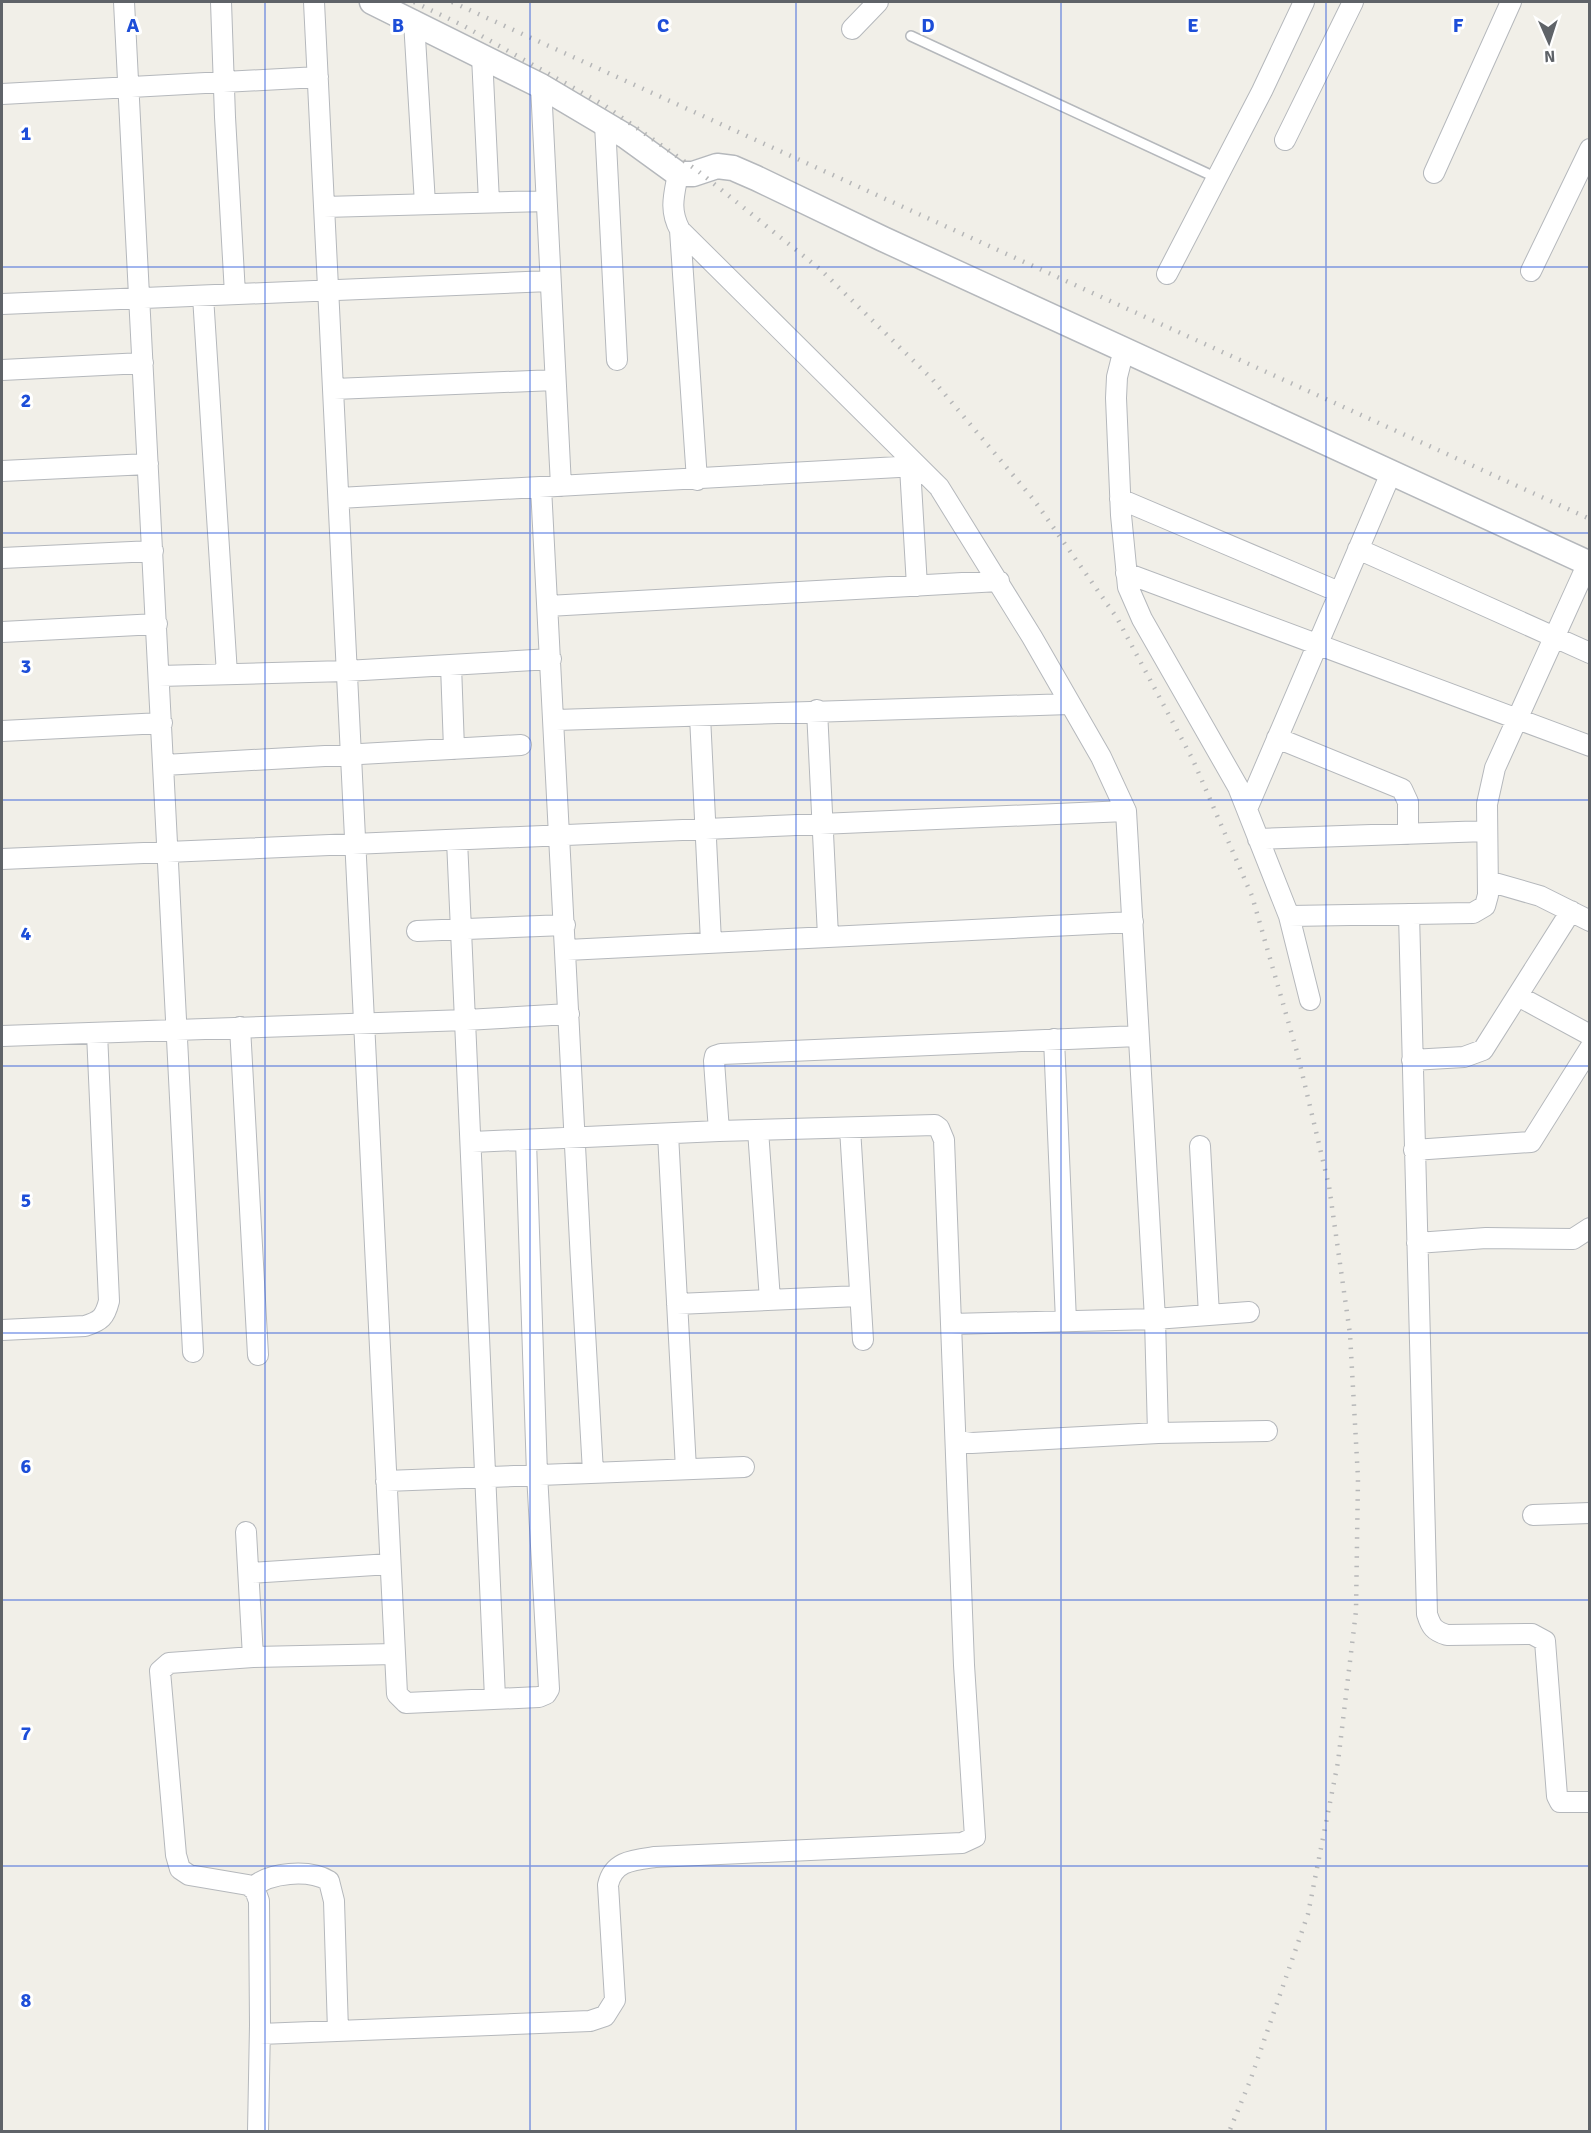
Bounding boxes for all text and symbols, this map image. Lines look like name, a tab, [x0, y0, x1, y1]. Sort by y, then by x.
north arrow	[1519, 12, 1579, 72]
text: A	[127, 13, 140, 38]
text: B	[392, 13, 404, 38]
text: C	[657, 13, 669, 38]
text: D	[921, 13, 935, 38]
text: E	[1187, 13, 1199, 38]
text: F	[1453, 13, 1464, 38]
text: N	[1544, 46, 1556, 66]
text: 1	[21, 121, 32, 146]
text: 2	[21, 388, 31, 413]
text: 3	[21, 654, 31, 679]
text: 4	[21, 921, 32, 946]
text: 5	[21, 1188, 31, 1213]
text: 6	[21, 1454, 32, 1479]
text: 7	[21, 1721, 32, 1746]
text: 8	[21, 1988, 32, 2013]

